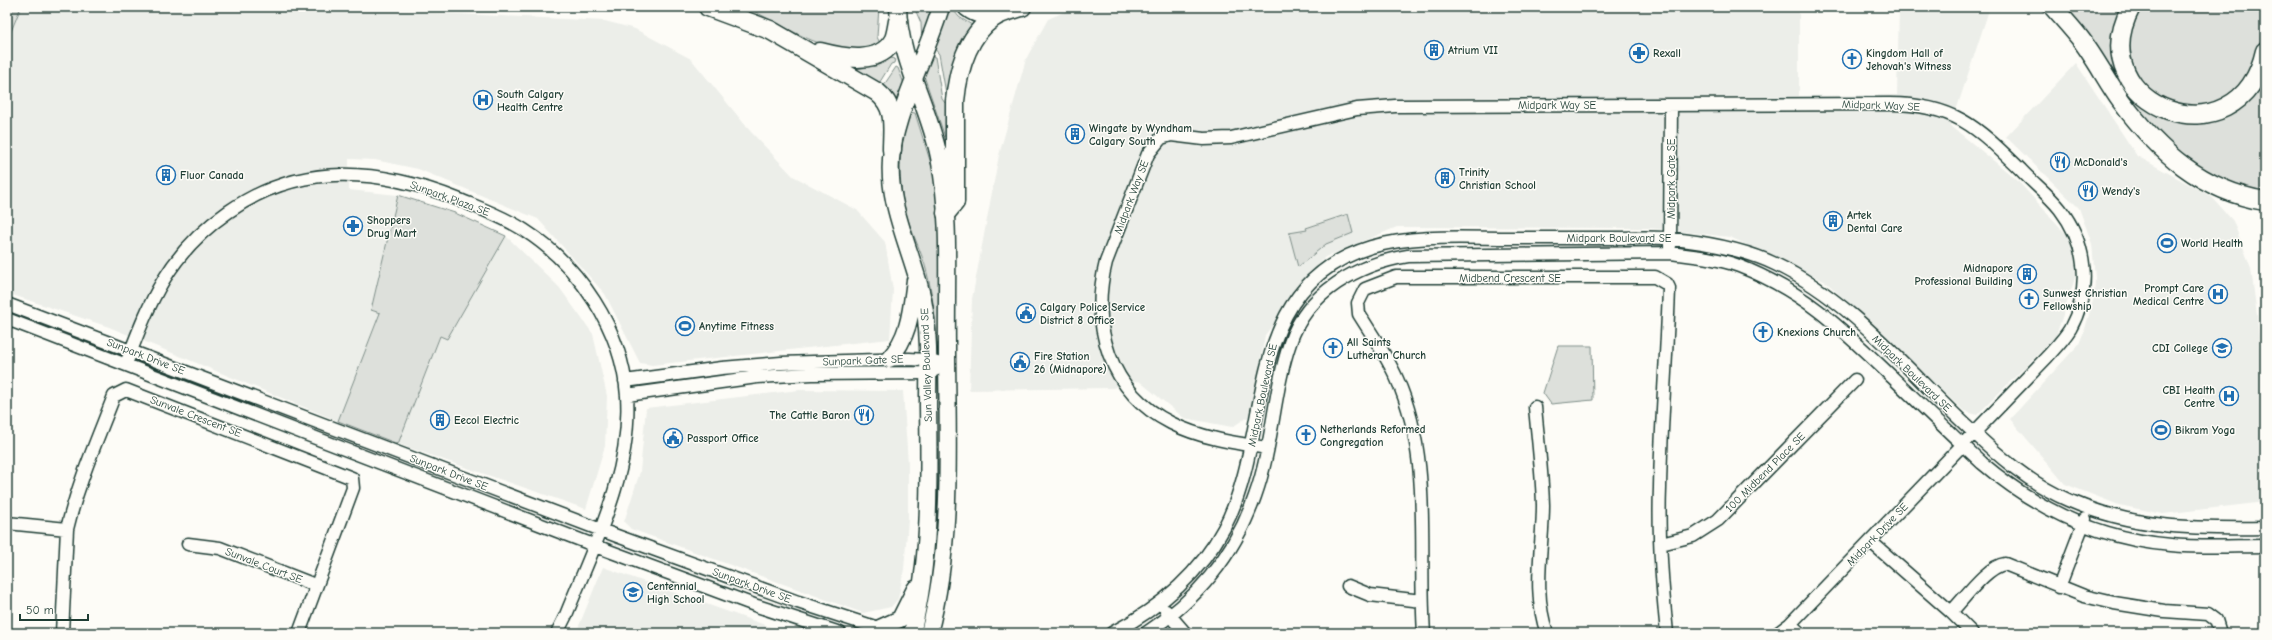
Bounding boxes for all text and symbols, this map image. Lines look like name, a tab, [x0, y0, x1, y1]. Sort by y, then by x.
building icon: Atrium VII	[1423, 39, 1445, 61]
pharmacy icon: Rexall	[1628, 42, 1650, 64]
place label: Atrium VII	[1448, 44, 1499, 57]
place label: Rexall	[1653, 47, 1681, 60]
place label: Kingdom Hall of Jehovah's Witness	[1866, 47, 1951, 73]
church icon: Kingdom Hall of Jehovah's Witness	[1841, 48, 1863, 70]
place label: South Calgary Health Centre	[497, 88, 564, 114]
hospital icon: South Calgary Health Centre	[472, 89, 494, 111]
street label: Midpark Way SE	[1842, 98, 1921, 113]
street label: Midpark Way SE	[1518, 99, 1596, 112]
place label: Wingate by Wyndham Calgary South	[1089, 122, 1192, 148]
building icon: Wingate by Wyndham Calgary South	[1064, 123, 1086, 145]
street label: Midpark Gate SE	[1665, 138, 1678, 219]
restaurant icon: McDonald's	[2049, 151, 2071, 173]
place label: McDonald's	[2074, 156, 2128, 169]
street label: Midpark Way SE	[1111, 158, 1152, 236]
building icon: Fluor Canada	[155, 164, 177, 186]
place label: Trinity Christian School	[1459, 166, 1536, 192]
building icon: Trinity Christian School	[1434, 167, 1456, 189]
place label: Fluor Canada	[180, 169, 244, 182]
street label: Sunpark Plaza SE	[408, 178, 492, 219]
restaurant icon: Wendy's	[2077, 180, 2099, 202]
place label: Wendy's	[2102, 185, 2140, 198]
place label: Artek Dental Care	[1847, 209, 1903, 235]
building icon: Artek Dental Care	[1822, 210, 1844, 232]
place label: Shoppers Drug Mart	[367, 214, 417, 240]
pharmacy icon: Shoppers Drug Mart	[342, 215, 364, 237]
street label: Midpark Boulevard SE	[1567, 232, 1672, 245]
sports icon: World Health	[2156, 232, 2178, 254]
place label: World Health	[2181, 237, 2243, 250]
place label: Midnapore Professional Building	[1914, 262, 2014, 288]
building icon: Midnapore Professional Building	[2016, 263, 2038, 285]
street label: Midbend Crescent SE	[1459, 272, 1561, 285]
place label: Prompt Care Medical Centre	[2133, 282, 2205, 308]
hospital icon: Prompt Care Medical Centre	[2207, 283, 2229, 305]
place label: Sunwest Christian Fellowship	[2043, 287, 2127, 313]
church icon: Sunwest Christian Fellowship	[2018, 288, 2040, 310]
place label: Calgary Police Service District 8 Office	[1040, 301, 1146, 327]
public building icon: Calgary Police Service District 8 Office	[1015, 302, 1037, 324]
street label: Sun Valley Boulevard SE	[918, 308, 935, 422]
sports icon: Anytime Fitness	[674, 315, 696, 337]
place label: Anytime Fitness	[699, 320, 774, 333]
church icon: Knexions Church	[1752, 321, 1774, 343]
place label: Knexions Church	[1777, 326, 1856, 339]
street label: Midpark Boulevard SE	[1869, 332, 1954, 415]
street label: Sunpark Drive SE	[105, 336, 187, 377]
place label: All Saints Lutheran Church	[1347, 336, 1426, 362]
church icon: All Saints Lutheran Church	[1322, 337, 1344, 359]
school or university icon: CDI College	[2211, 337, 2233, 359]
street label: Midpark Boulevard SE	[1245, 342, 1280, 448]
place label: CDI College	[2152, 342, 2209, 355]
place label: Fire Station 26 (Midnapore)	[1034, 350, 1107, 376]
public building icon: Fire Station 26 (Midnapore)	[1009, 351, 1031, 373]
street label: Sunpark Gate SE	[822, 353, 904, 368]
place label: CBI Health Centre	[2162, 384, 2216, 410]
hospital icon: CBI Health Centre	[2218, 385, 2240, 407]
street label: Sunvale Crescent SE	[148, 393, 244, 440]
restaurant icon: The Cattle Baron	[853, 404, 875, 426]
building icon: Eecol Electric	[429, 409, 451, 431]
place label: The Cattle Baron	[770, 409, 850, 422]
place label: Eecol Electric	[454, 414, 519, 427]
sports icon: Bikram Yoga	[2150, 419, 2172, 441]
place label: Netherlands Reformed Congregation	[1320, 423, 1426, 449]
church icon: Netherlands Reformed Congregation	[1295, 424, 1317, 446]
place label: Bikram Yoga	[2175, 424, 2235, 437]
public building icon: Passport Office	[662, 427, 684, 449]
street label: 100 Midbend Place SE	[1723, 430, 1808, 515]
place label: Passport Office	[687, 432, 759, 445]
street label: Sunpark Drive SE	[408, 452, 490, 493]
street label: Midpark Drive SE	[1844, 500, 1911, 569]
street label: Sunvale Court SE	[223, 545, 305, 586]
street label: Sunpark Drive SE	[711, 565, 793, 606]
place label: Centennial High School	[647, 580, 704, 606]
school or university icon: Centennial High School	[622, 581, 644, 603]
scale bar	[20, 596, 88, 622]
text: 50 m	[26, 603, 54, 617]

